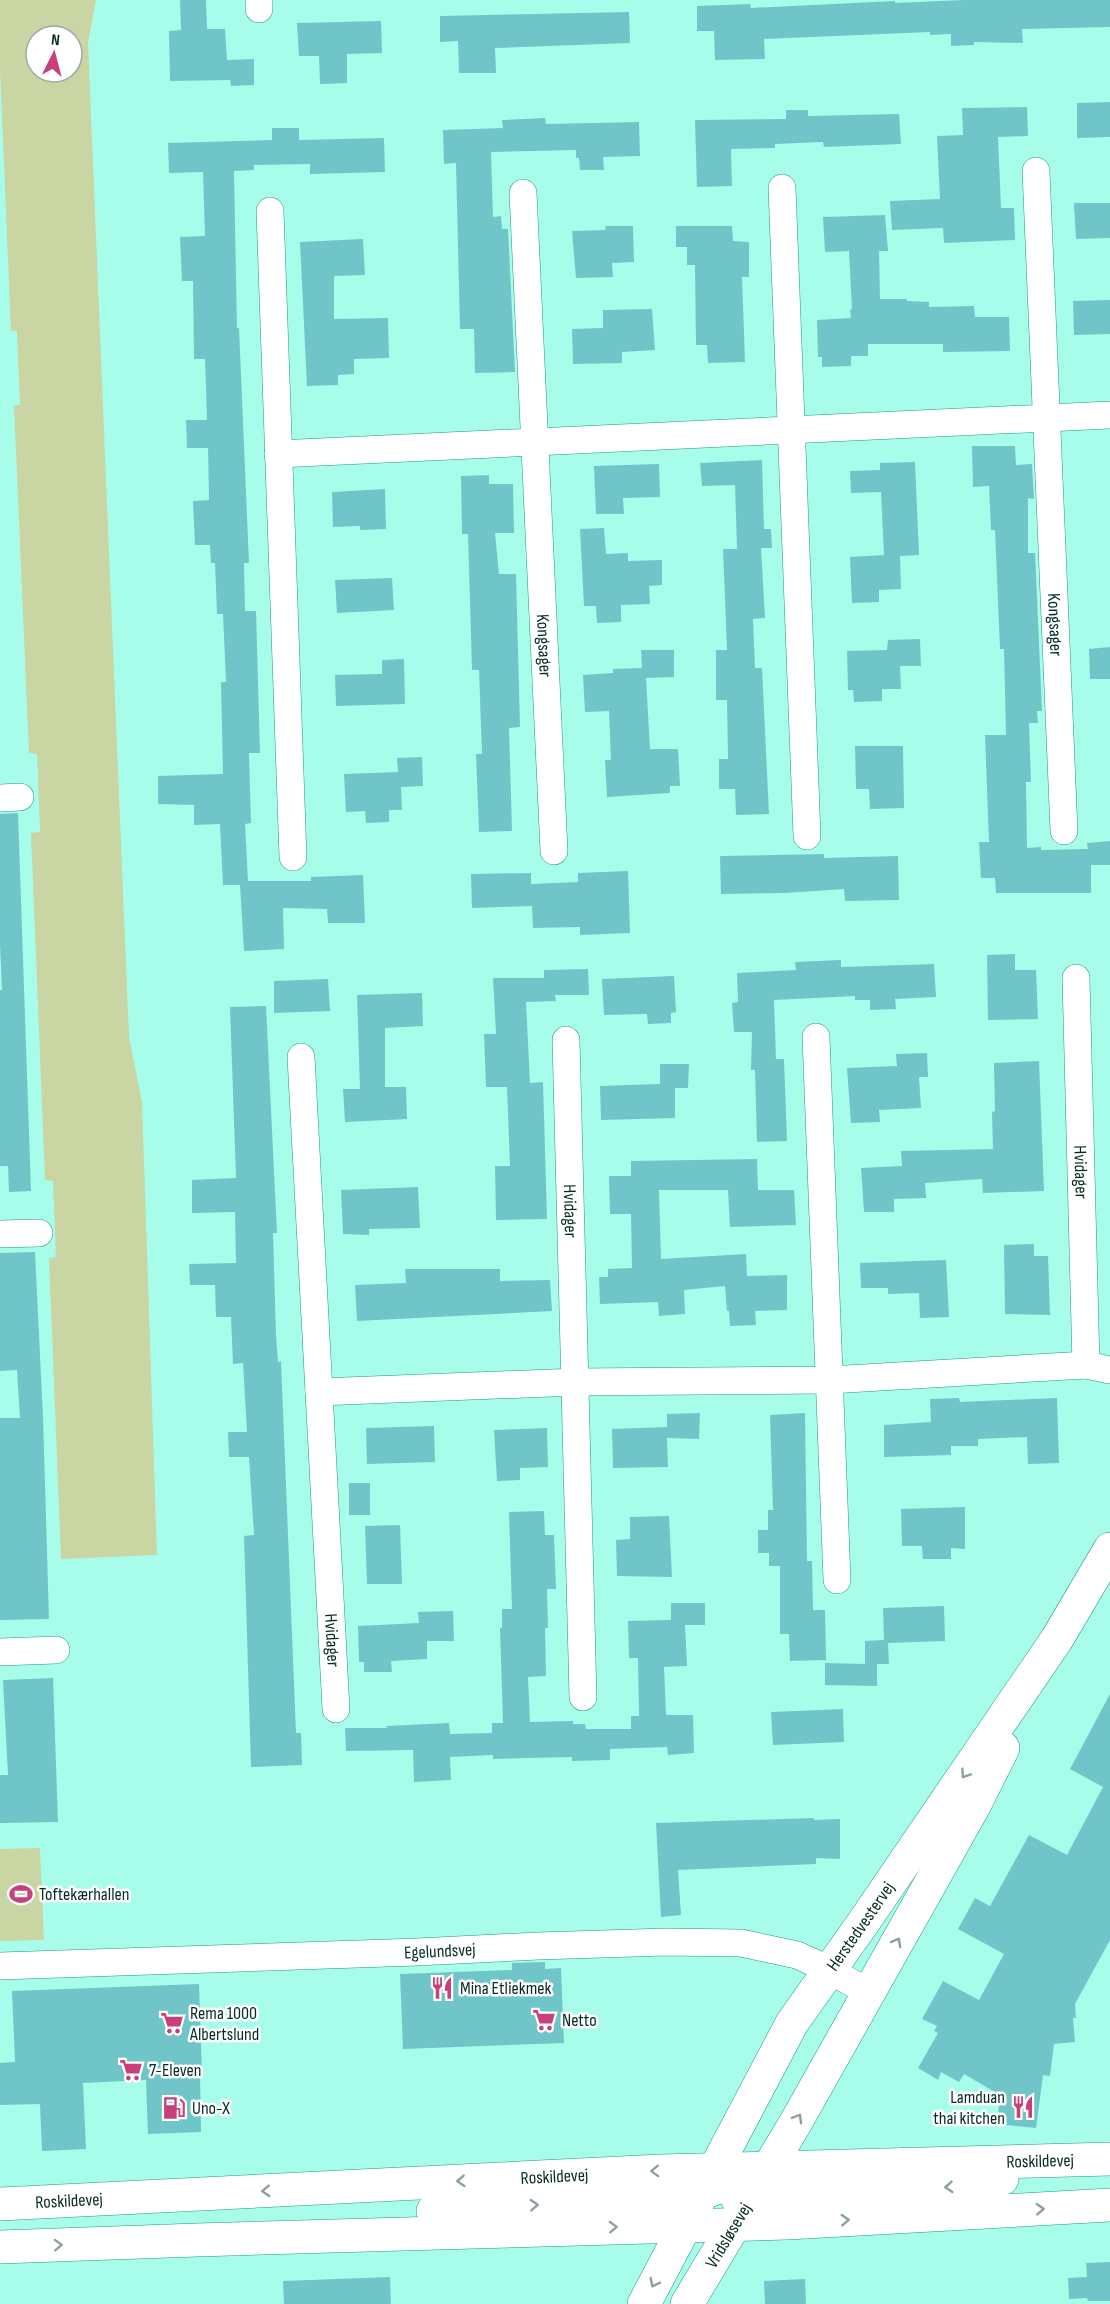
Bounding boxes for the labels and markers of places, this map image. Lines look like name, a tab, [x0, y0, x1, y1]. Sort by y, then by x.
sports icon: Toftekærhallen	[8, 1881, 34, 1907]
place label: Toftekærhallen	[39, 1884, 129, 1905]
restaurant icon: Mina Etliekmek	[429, 1975, 455, 2001]
place label: Mina Etliekmek	[460, 1978, 551, 1999]
place label: Rema 1000 Albertslund	[189, 2003, 259, 2045]
supermarket icon: Netto	[531, 2007, 557, 2033]
supermarket icon: Rema 1000 Albertslund	[159, 2010, 185, 2036]
place label: Netto	[562, 2010, 597, 2031]
supermarket icon: 7-Eleven	[118, 2057, 144, 2083]
place label: 7-Eleven	[149, 2060, 202, 2081]
place label: Lamduan thai kitchen	[933, 2087, 1005, 2129]
restaurant icon: Lamduan thai kitchen	[1010, 2094, 1036, 2120]
fuel station icon: Uno-X	[161, 2095, 187, 2121]
place label: Uno-X	[192, 2098, 230, 2119]

